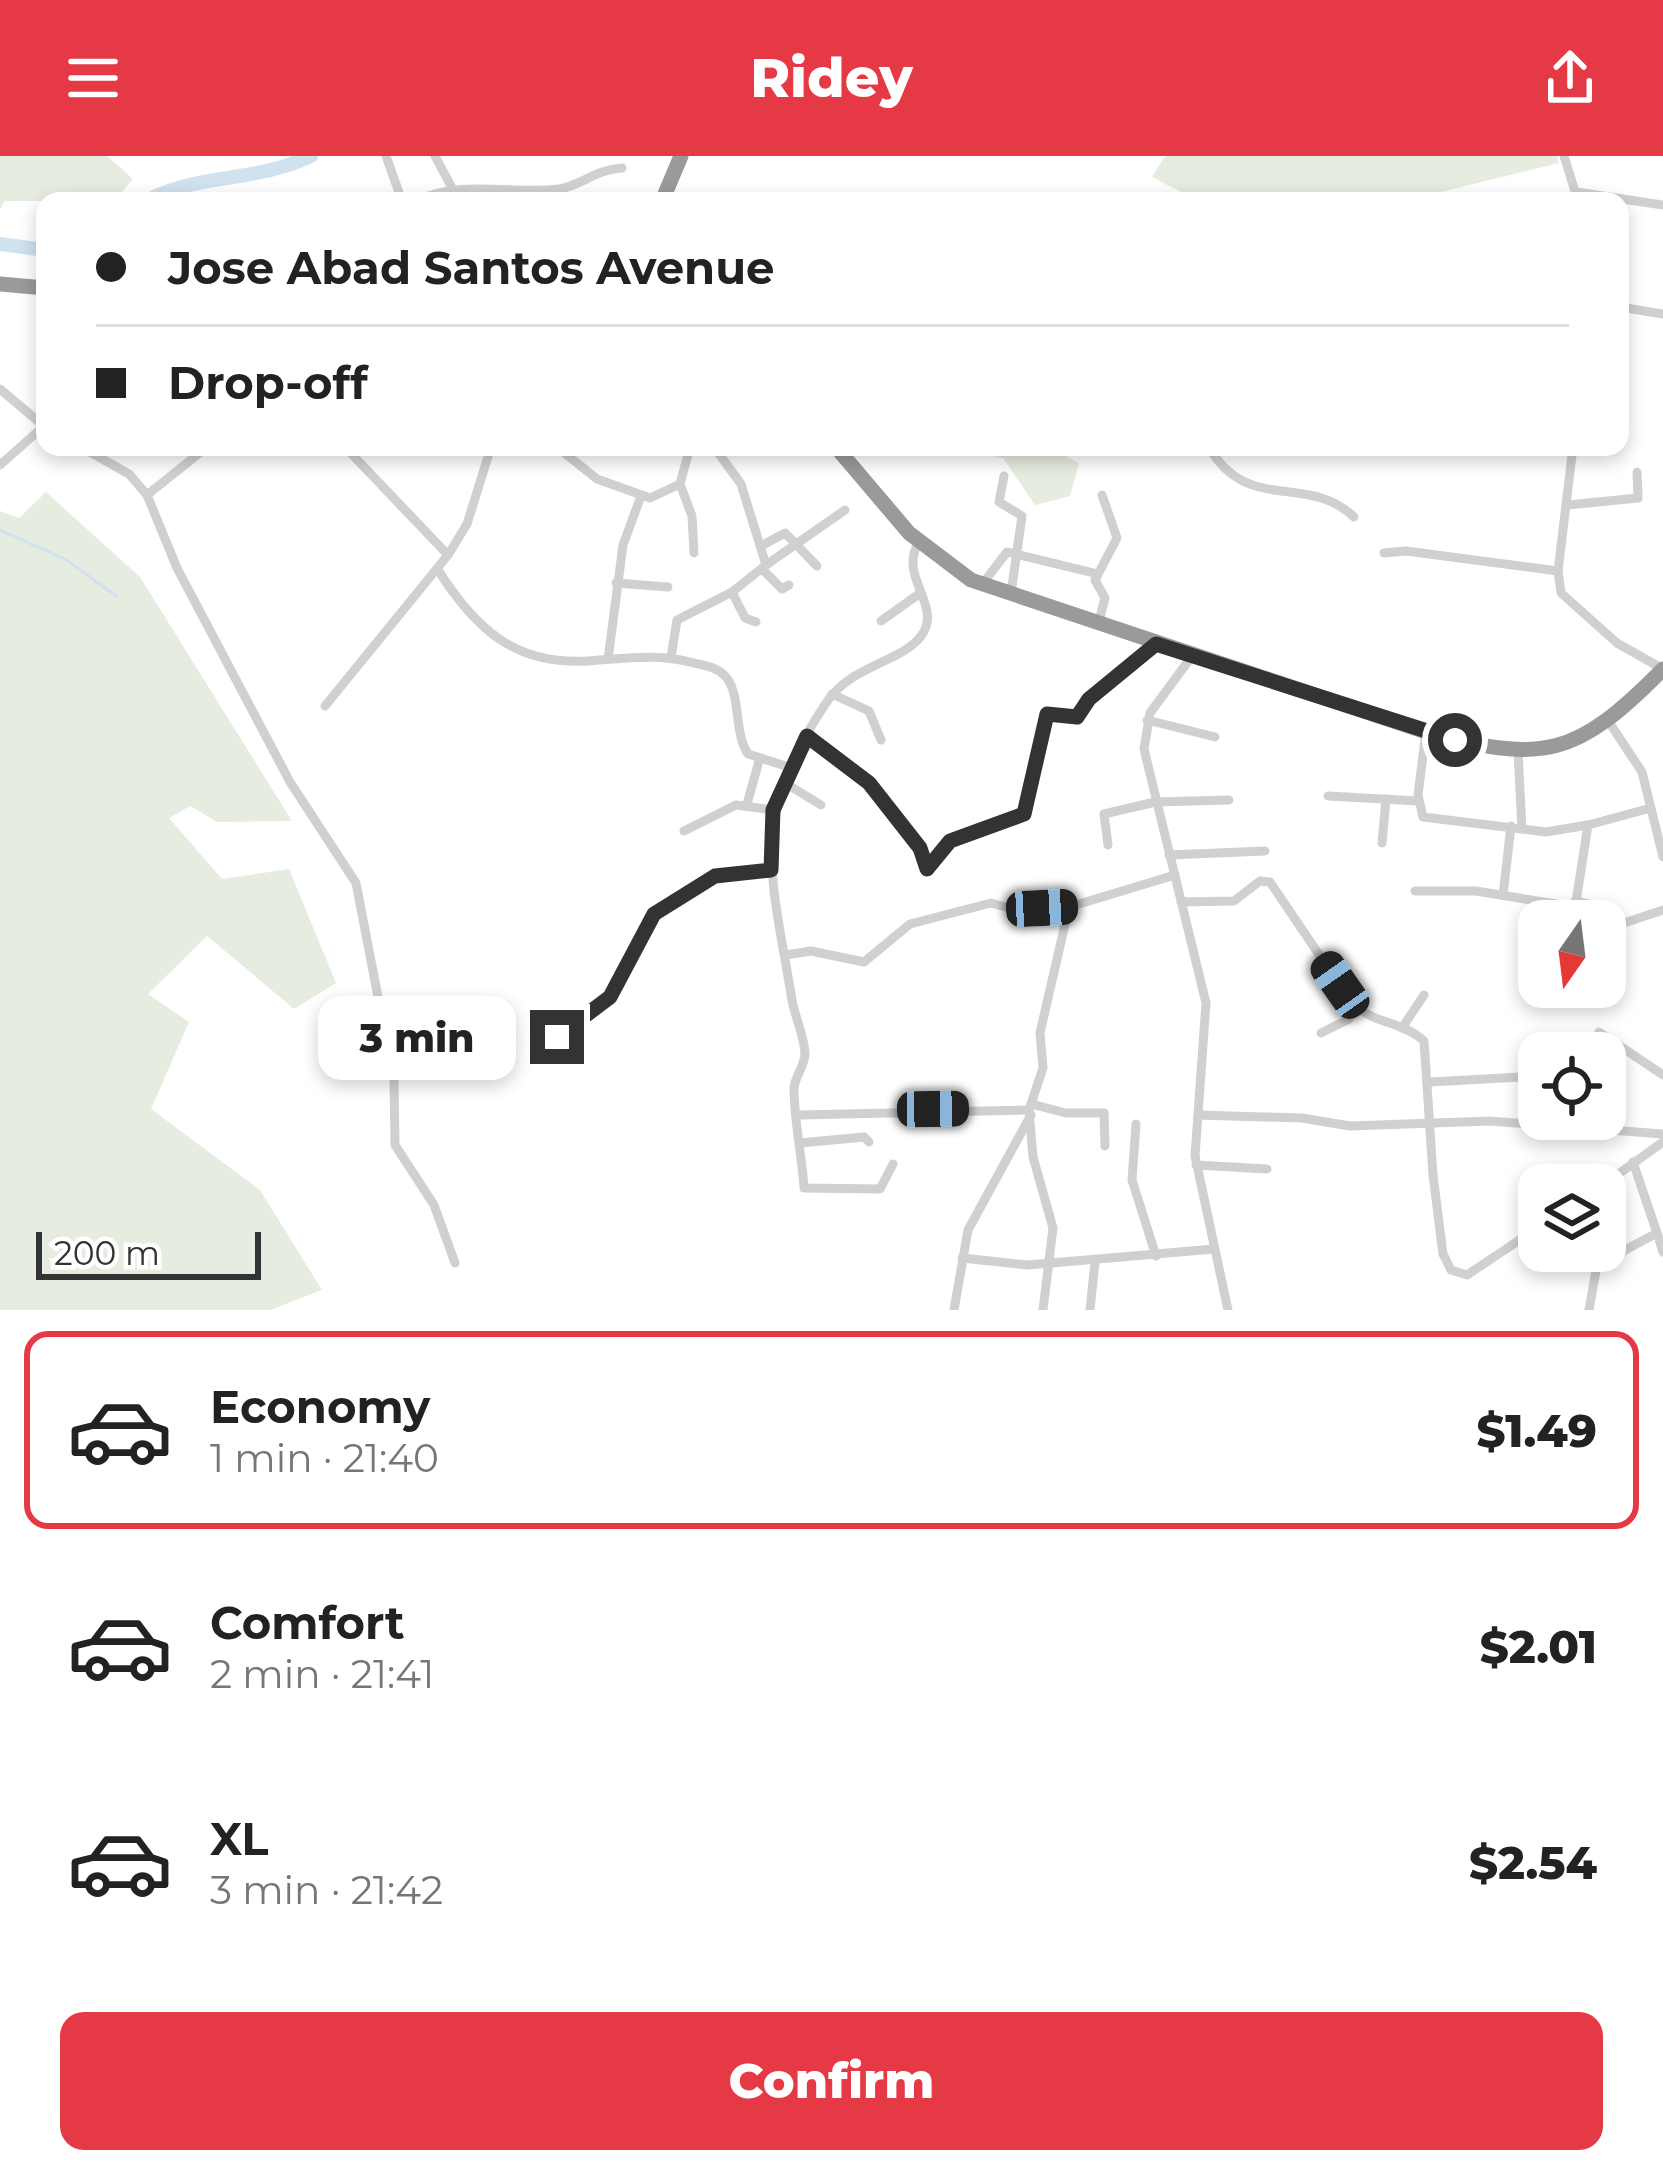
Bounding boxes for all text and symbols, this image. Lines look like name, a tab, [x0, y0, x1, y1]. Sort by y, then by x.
icon: menu	[60, 45, 126, 111]
text: Ridey	[750, 45, 913, 111]
icon: share	[1537, 45, 1603, 111]
text: Jose Abad Santos Avenue	[168, 240, 775, 295]
text: Drop-off	[168, 355, 368, 410]
route start	[1428, 713, 1482, 767]
car	[1005, 888, 1079, 928]
north arrow	[1518, 900, 1626, 1008]
map controls	[1518, 900, 1626, 1272]
car	[1305, 945, 1375, 1025]
callout: 3 min	[317, 995, 515, 1079]
route end	[530, 1010, 584, 1064]
text: 3 min	[360, 1014, 474, 1062]
button: locate	[1518, 1032, 1626, 1140]
car	[897, 1090, 969, 1128]
button: layers	[1518, 1164, 1626, 1272]
scale bar	[36, 1226, 261, 1279]
text: 200 m	[54, 1233, 160, 1273]
icon: car	[66, 1376, 174, 1484]
text: Economy	[210, 1379, 430, 1434]
text: $1.49	[1477, 1403, 1597, 1458]
text: 1 min · 21:40	[210, 1434, 439, 1482]
icon: car	[66, 1592, 174, 1700]
text: Comfort	[210, 1595, 405, 1650]
text: $2.01	[1480, 1619, 1597, 1674]
text: 2 min · 21:41	[210, 1650, 434, 1698]
icon: car	[66, 1808, 174, 1916]
text: XL	[210, 1811, 268, 1866]
text: $2.54	[1469, 1835, 1597, 1890]
text: 3 min · 21:42	[210, 1866, 443, 1914]
button: Confirm	[60, 2012, 1603, 2150]

